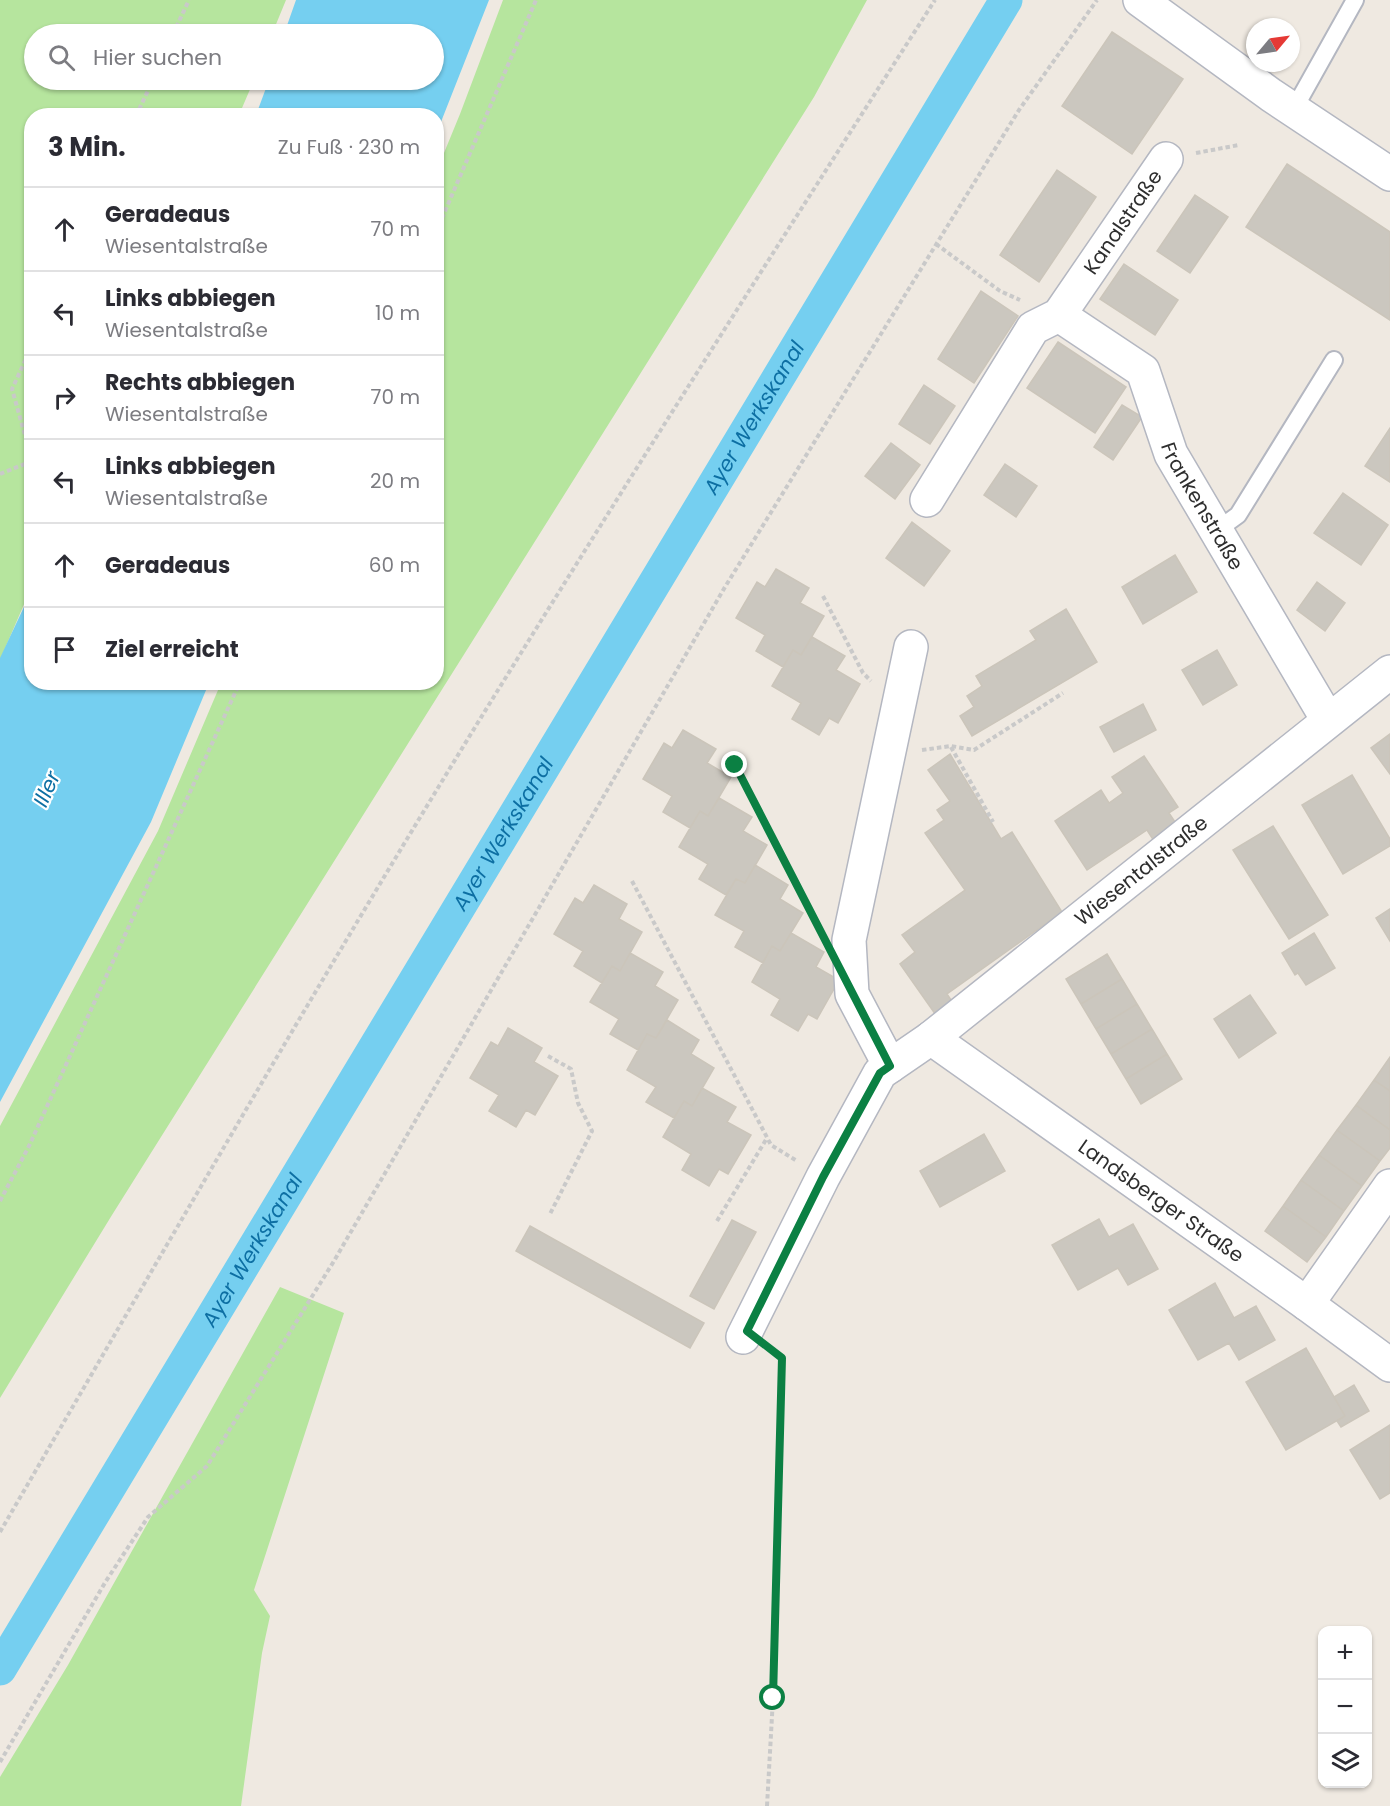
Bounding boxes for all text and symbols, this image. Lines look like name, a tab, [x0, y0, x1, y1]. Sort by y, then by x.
north arrow	[1246, 18, 1300, 72]
search box	[24, 24, 444, 90]
icon: search	[45, 41, 78, 74]
text: Hier suchen	[93, 42, 222, 73]
text: 3 Min.	[48, 129, 126, 165]
text: Zu Fuß · 230 m	[278, 133, 420, 161]
street label: Kanalstraße	[1077, 164, 1169, 280]
text: Geradeaus	[105, 199, 230, 230]
icon: ahead	[48, 213, 81, 246]
text: 70 m	[371, 215, 420, 243]
text: Wiesentalstraße	[105, 232, 268, 260]
text: Links abbiegen	[105, 283, 276, 314]
icon: left	[48, 297, 81, 330]
text: 10 m	[375, 299, 420, 327]
text: Wiesentalstraße	[105, 316, 268, 344]
water label: Ayer Werkskanal	[696, 335, 812, 500]
text: Rechts abbiegen	[105, 367, 295, 398]
icon: right	[48, 381, 81, 414]
text: 70 m	[371, 383, 420, 411]
text: Wiesentalstraße	[105, 400, 268, 428]
street label: Frankenstraße	[1154, 438, 1250, 575]
text: Links abbiegen	[105, 451, 276, 482]
icon: left	[48, 465, 81, 498]
text: 20 m	[370, 467, 420, 495]
text: Wiesentalstraße	[105, 484, 268, 512]
icon: ahead	[48, 549, 81, 582]
text: Geradeaus	[105, 550, 230, 581]
text: 60 m	[369, 551, 420, 579]
icon: arrive	[48, 633, 81, 666]
text: Ziel erreicht	[105, 634, 239, 665]
water label: Ayer Werkskanal	[445, 751, 561, 917]
route end	[721, 751, 747, 777]
water label: Iller	[26, 765, 68, 811]
street label: Wiesentalstraße	[1069, 809, 1214, 932]
street label: Landsberger Straße	[1073, 1132, 1250, 1269]
water label: Ayer Werkskanal	[194, 1167, 310, 1333]
map controls	[1318, 1626, 1372, 1788]
button: +	[1318, 1626, 1372, 1680]
button: −	[1318, 1680, 1372, 1734]
route start	[759, 1684, 785, 1710]
button: layers	[1318, 1734, 1372, 1788]

